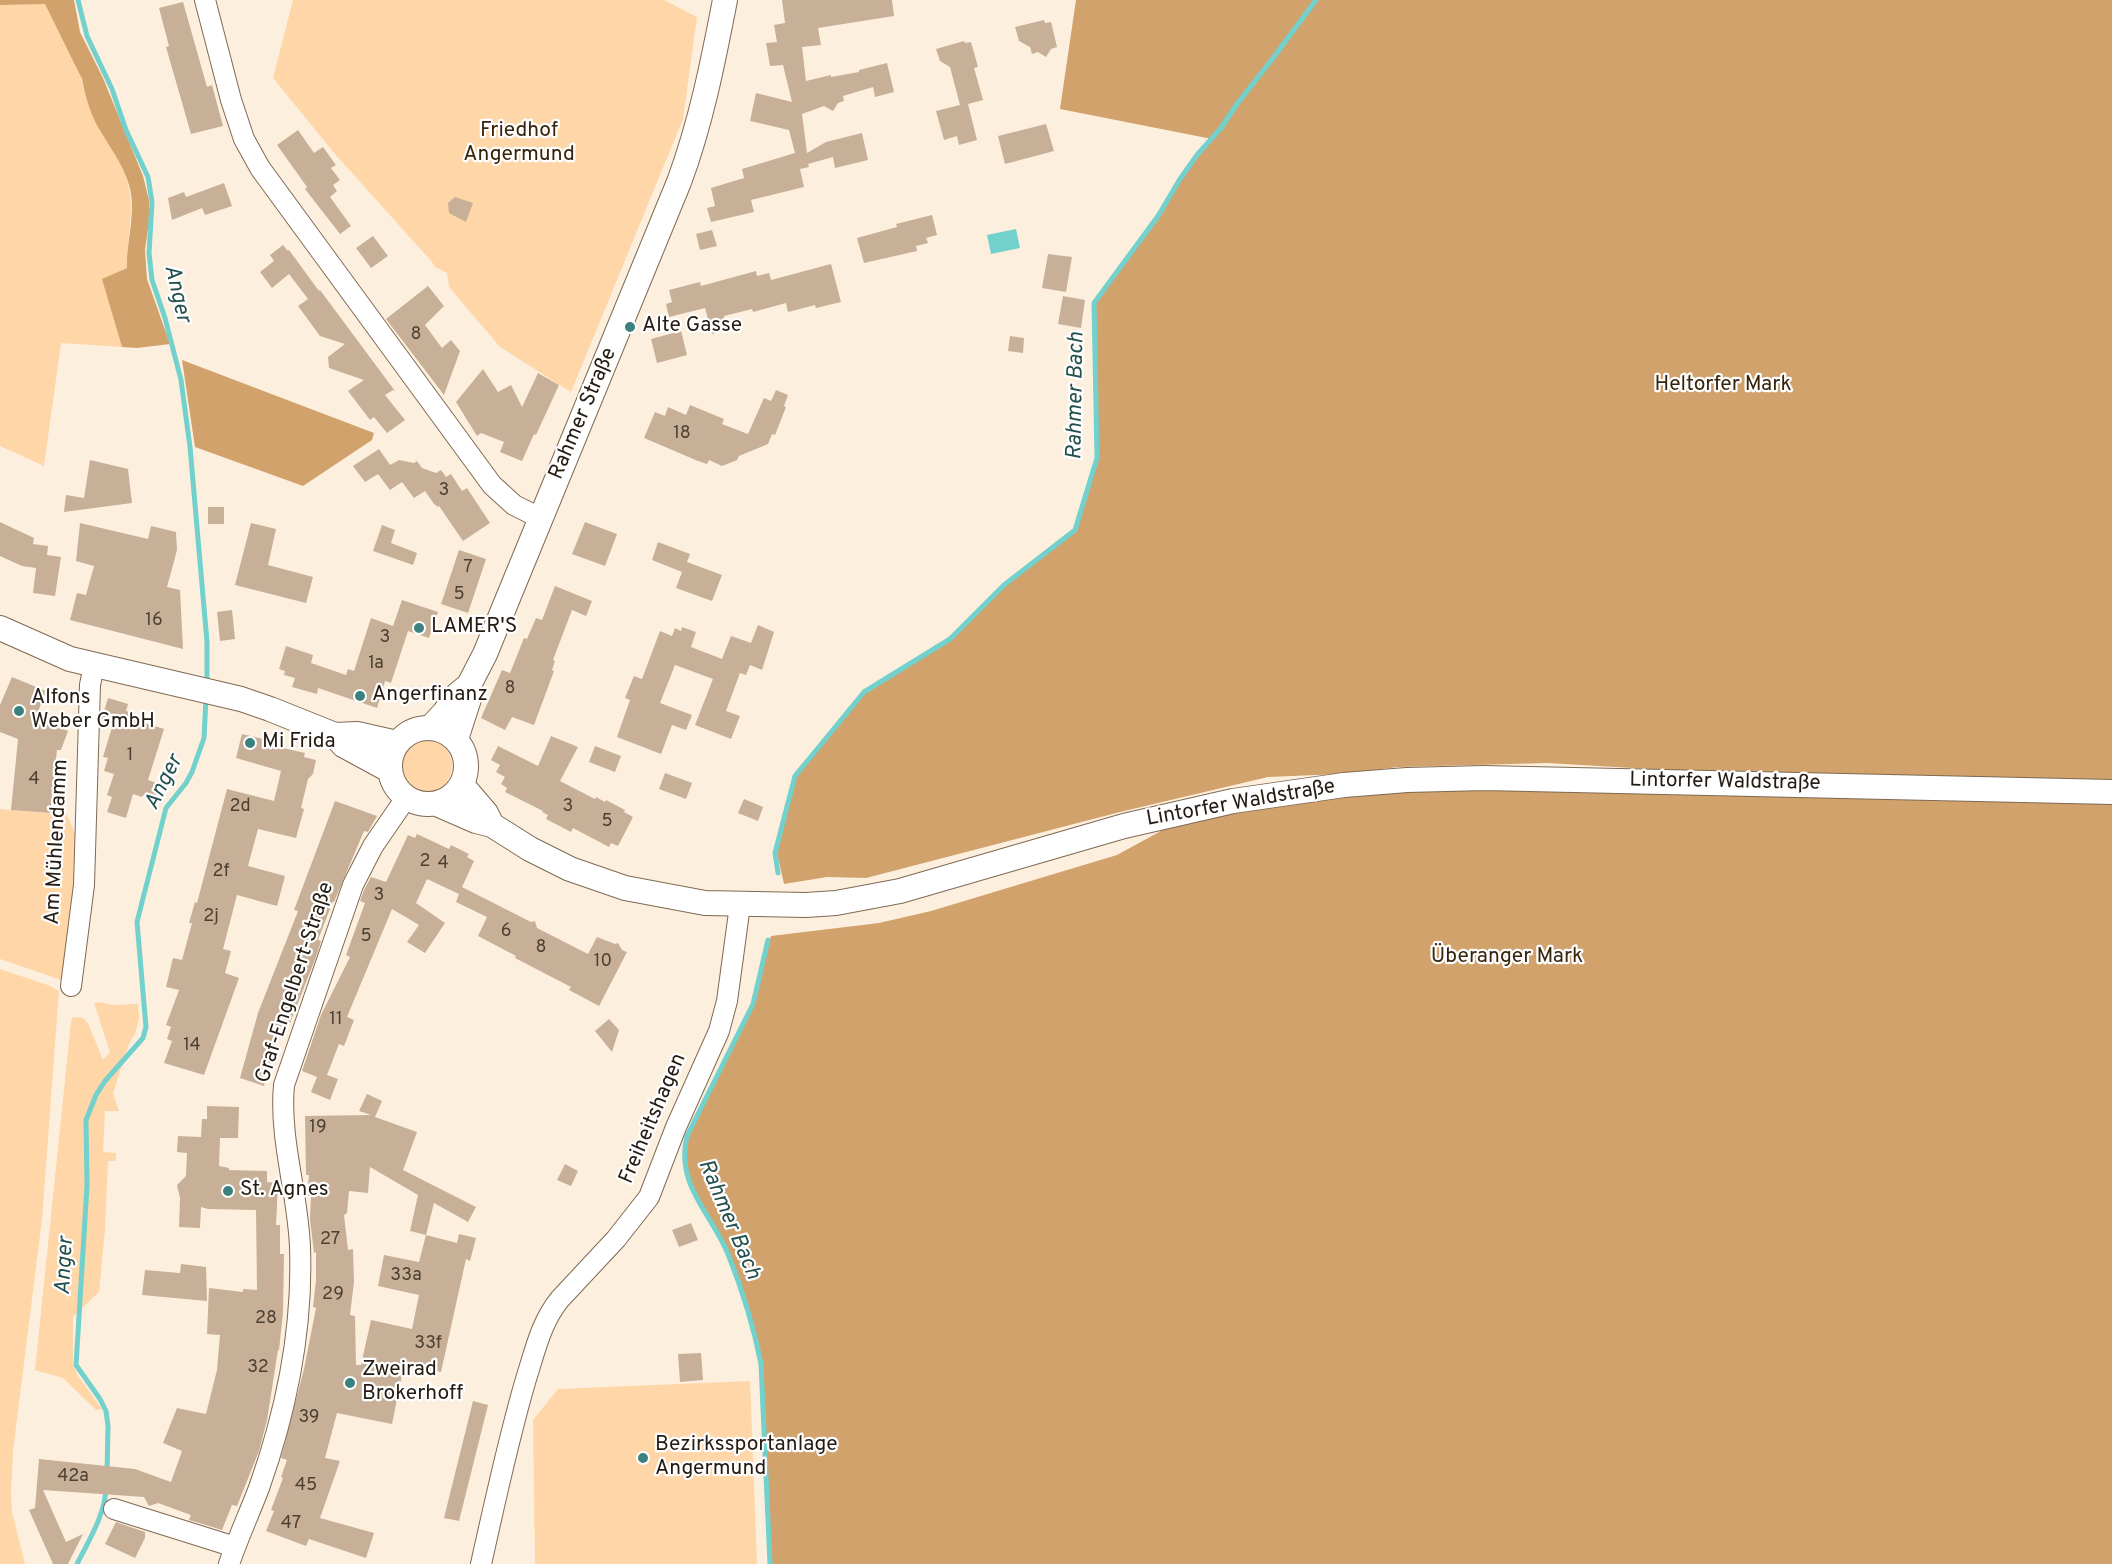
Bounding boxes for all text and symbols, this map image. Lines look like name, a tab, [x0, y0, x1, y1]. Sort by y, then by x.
park label: Friedhof Angermund	[463, 119, 575, 169]
water label: Anger	[157, 263, 195, 325]
place label: Alte Gasse	[642, 314, 742, 340]
marker: Alte Gasse	[623, 320, 637, 334]
house number: 8	[411, 324, 421, 346]
water label: Rahmer Bach	[1063, 332, 1091, 460]
street label: Rahmer Straße	[545, 344, 623, 484]
park label: Heltorfer Mark	[1654, 373, 1792, 399]
house number: 18	[673, 423, 691, 445]
house number: 3	[439, 480, 449, 502]
house number: 7	[463, 557, 473, 579]
house number: 5	[453, 584, 465, 606]
house number: 16	[145, 610, 163, 632]
place label: LAMER'S	[431, 615, 517, 641]
marker: LAMER'S	[412, 621, 426, 635]
house number: 3	[380, 627, 390, 649]
house number: 1a	[368, 653, 384, 675]
house number: 8	[505, 678, 515, 700]
place label: Angerfinanz	[372, 683, 488, 709]
place label: Alfons Weber GmbH	[31, 686, 155, 736]
marker: Angerfinanz	[353, 689, 367, 703]
marker: Alfons Weber GmbH	[12, 704, 26, 718]
place label: Mi Frida	[262, 730, 336, 756]
marker: Mi Frida	[243, 736, 257, 750]
house number: 1	[127, 745, 133, 767]
water label: Anger	[140, 751, 190, 815]
street label: Am Mühlendamm	[41, 759, 75, 925]
house number: 4	[28, 769, 40, 791]
street label: Lintorfer Waldstraße	[1629, 769, 1821, 797]
street label: Lintorfer Waldstraße	[1145, 775, 1337, 833]
house number: 2d	[229, 796, 251, 818]
house number: 3	[563, 796, 573, 818]
house number: 5	[601, 811, 613, 833]
house number: 2	[419, 851, 431, 873]
house number: 4	[437, 853, 449, 875]
house number: 2f	[212, 861, 230, 883]
street label: Graf-Engelbert-Straße	[252, 879, 340, 1087]
house number: 3	[374, 885, 384, 907]
house number: 2j	[203, 906, 219, 928]
house number: 6	[501, 921, 511, 943]
house number: 5	[360, 926, 372, 948]
house number: 8	[536, 937, 546, 959]
park label: Überanger Mark	[1431, 945, 1583, 971]
house number: 10	[594, 951, 612, 973]
house number: 11	[329, 1009, 343, 1031]
house number: 14	[183, 1035, 201, 1057]
street label: Freiheitshagen	[615, 1050, 693, 1188]
house number: 19	[309, 1117, 327, 1139]
water label: Rahmer Bach	[691, 1156, 765, 1284]
place label: St. Agnes	[240, 1178, 329, 1204]
marker: St. Agnes	[221, 1184, 235, 1198]
house number: 27	[320, 1229, 340, 1251]
water label: Anger	[51, 1236, 81, 1296]
house number: 33a	[390, 1265, 422, 1287]
house number: 29	[322, 1284, 344, 1306]
house number: 28	[255, 1308, 277, 1330]
house number: 33f	[414, 1333, 442, 1355]
house number: 32	[247, 1357, 269, 1379]
place label: Zweirad Brokerhoff	[362, 1358, 463, 1408]
marker: Zweirad Brokerhoff	[343, 1376, 357, 1390]
house number: 39	[298, 1407, 320, 1429]
place label: Bezirkssportanlage Angermund	[655, 1433, 838, 1483]
marker: Bezirkssportanlage Angermund	[636, 1451, 650, 1465]
house number: 42a	[57, 1466, 89, 1488]
house number: 45	[295, 1475, 317, 1497]
house number: 47	[281, 1513, 301, 1535]

